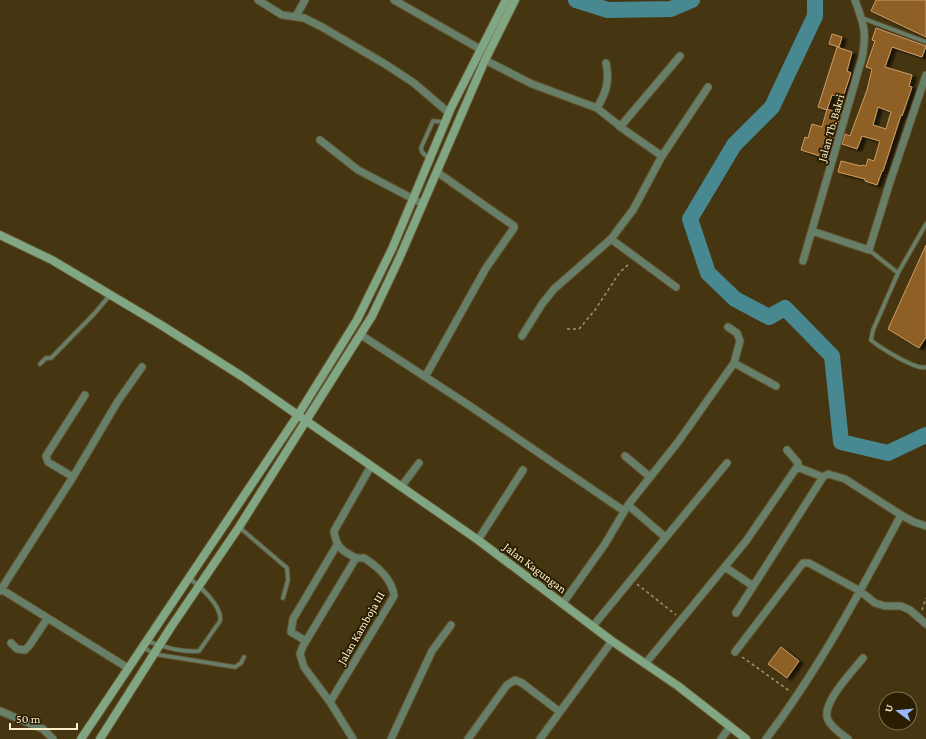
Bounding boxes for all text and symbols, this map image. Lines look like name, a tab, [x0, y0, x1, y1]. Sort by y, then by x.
street label: Jalan Tb. Bakri	[814, 93, 847, 164]
street label: Jalan Kagungan	[500, 539, 570, 597]
street label: Jalan Kamboja III	[334, 589, 388, 668]
north arrow	[878, 691, 918, 731]
text: U	[882, 703, 895, 714]
scale bar	[10, 705, 77, 731]
text: 50 m	[16, 712, 41, 726]

